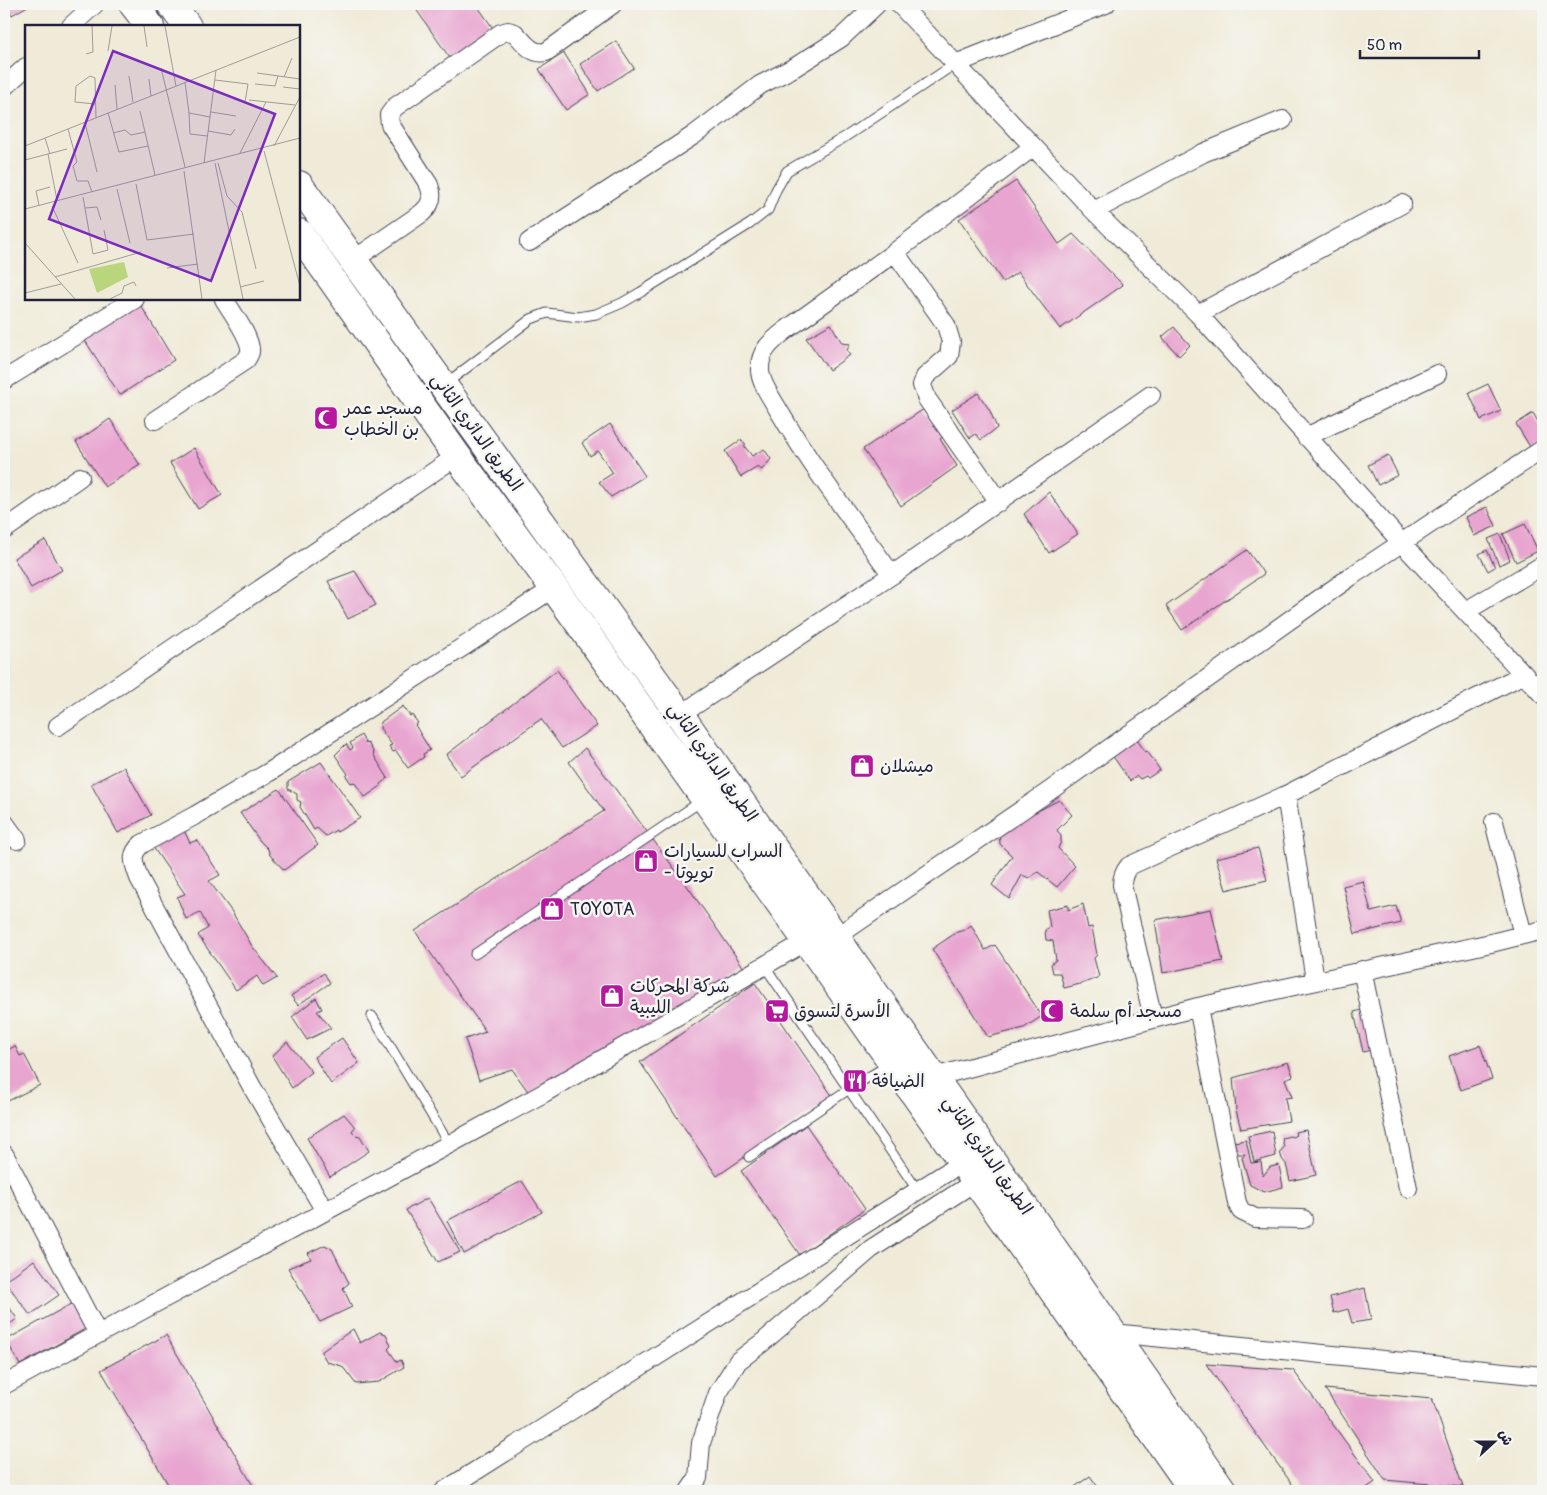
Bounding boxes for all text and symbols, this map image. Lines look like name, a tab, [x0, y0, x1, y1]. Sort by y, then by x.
inset map	[25, 25, 300, 300]
scale bar	[1360, 28, 1478, 60]
text: 50 m	[1367, 36, 1402, 55]
street label: الطريق الدائري الثاني	[423, 369, 527, 498]
place label: مسجد عمر بن الخطاب	[342, 397, 423, 441]
mosque icon: مسجد عمر بن الخطاب	[313, 405, 339, 431]
street label: الطريق الدائري الثاني	[659, 698, 762, 829]
shop icon: ميشلان	[849, 753, 875, 779]
place label: ميشلان	[880, 755, 934, 778]
place label: السراب للسيارات - تويوتا	[664, 840, 783, 884]
shop icon: السراب للسيارات - تويوتا	[633, 848, 659, 874]
shop icon: TOYOTA	[539, 896, 565, 922]
place label: TOYOTA	[570, 898, 635, 921]
place label: شركة المحركات الليبية	[630, 975, 730, 1019]
shop icon: شركة المحركات الليبية	[599, 983, 625, 1009]
supermarket icon: الأسرة لتسوق	[764, 998, 790, 1024]
mosque icon: مسجد أم سلمة	[1039, 998, 1065, 1024]
place label: الأسرة لتسوق	[794, 999, 890, 1023]
place label: مسجد أم سلمة	[1070, 1000, 1182, 1025]
restaurant icon: الضيافة	[842, 1068, 868, 1094]
place label: الضيافة	[872, 1070, 925, 1093]
street label: الطريق الدائري الثاني	[934, 1091, 1037, 1222]
north arrow	[1470, 1418, 1520, 1468]
text: ش	[1495, 1427, 1516, 1448]

